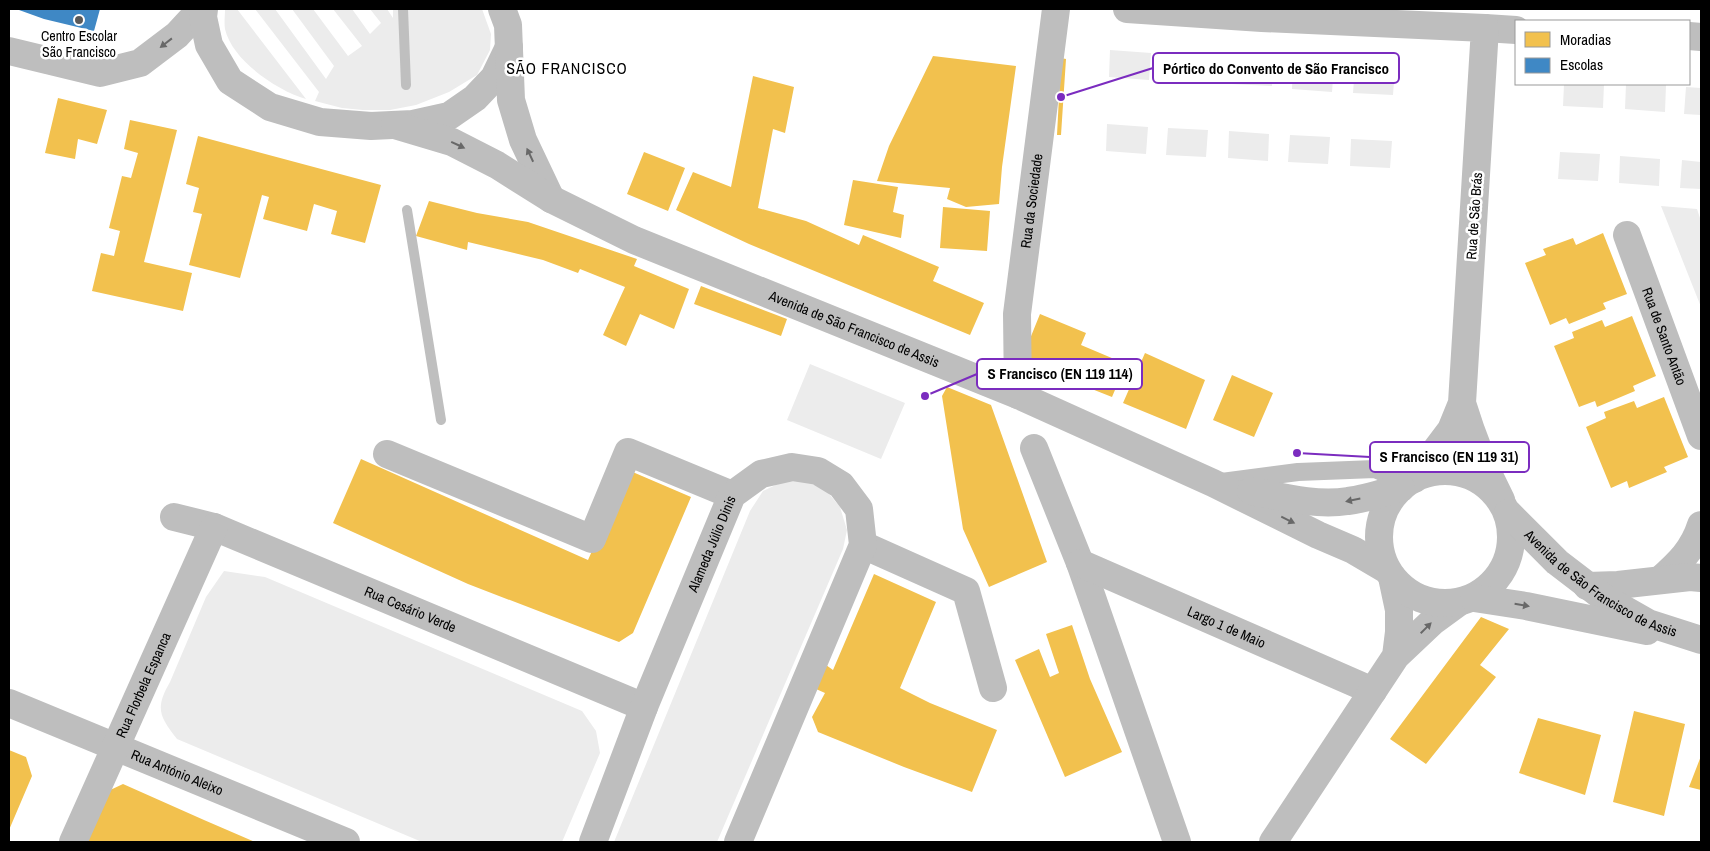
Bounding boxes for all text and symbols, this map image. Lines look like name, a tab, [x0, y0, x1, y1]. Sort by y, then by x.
marker: Centro Escolar São Francisco	[73, 14, 85, 26]
legend	[1515, 20, 1690, 85]
place label: Centro Escolar São Francisco	[41, 27, 117, 61]
text: Moradias	[1560, 29, 1611, 50]
one-way arrow	[160, 37, 173, 48]
callout: Pórtico do Convento de São Francisco	[1153, 53, 1399, 83]
text: Escolas	[1560, 54, 1603, 75]
district label: SÃO FRANCISCO	[506, 57, 628, 79]
text: Pórtico do Convento de São Francisco	[1163, 58, 1389, 79]
one-way arrow	[451, 141, 465, 149]
one-way arrow	[526, 148, 534, 162]
street label: Rua da Sociedade	[1016, 153, 1046, 249]
street label: Rua de São Brás	[1462, 172, 1486, 260]
street label: Rua de Santo Antão	[1638, 285, 1691, 388]
street label: Avenida de São Francisco de Assis	[766, 286, 942, 371]
callout: S Francisco (EN 119 114)	[977, 359, 1142, 389]
text: S Francisco (EN 119 114)	[988, 363, 1132, 384]
callout: S Francisco (EN 119 31)	[1370, 442, 1529, 472]
text: S Francisco (EN 119 31)	[1380, 446, 1518, 467]
street label: Alameda Júlio Dinis	[683, 493, 740, 596]
one-way arrow	[1345, 496, 1361, 504]
one-way arrow	[1281, 516, 1295, 524]
street label: Avenida de São Francisco de Assis	[1520, 525, 1679, 641]
street label: Rua Cesário Verde	[362, 582, 459, 636]
street label: Largo 1 de Maio	[1185, 602, 1269, 652]
one-way arrow	[1515, 602, 1531, 610]
one-way arrow	[1420, 623, 1432, 635]
street label: Rua Florbela Espanca	[112, 629, 175, 741]
street label: Rua António Aleixo	[129, 745, 226, 799]

